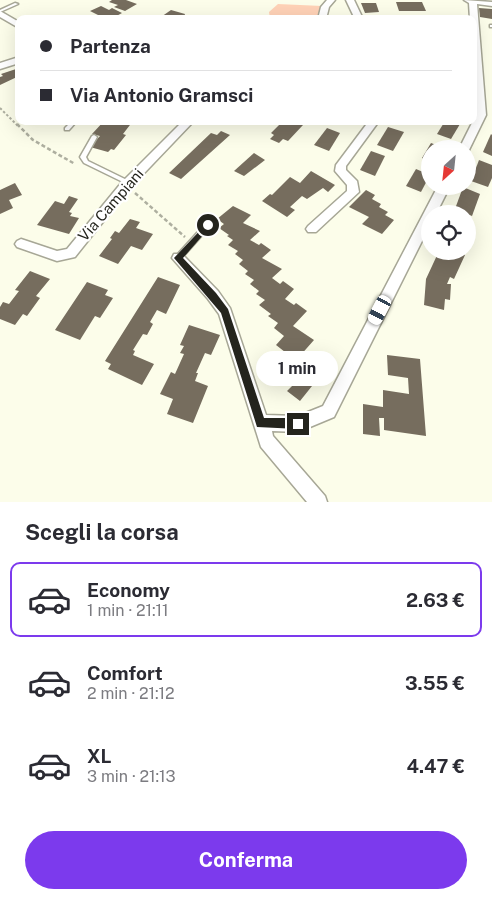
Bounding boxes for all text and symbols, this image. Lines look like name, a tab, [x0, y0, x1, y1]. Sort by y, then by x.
text: Partenza	[70, 35, 151, 57]
text: Via Antonio Gramsci	[70, 84, 253, 106]
north arrow	[421, 140, 476, 195]
map controls	[421, 140, 476, 260]
street label: Via Campiani	[75, 165, 147, 244]
button: locate	[421, 205, 476, 260]
route start	[197, 214, 219, 236]
car	[366, 293, 393, 327]
callout: 1 min	[257, 352, 339, 386]
text: 1 min	[278, 359, 316, 378]
route end	[287, 413, 309, 435]
text: Scegli la corsa	[25, 519, 179, 545]
icon: car	[27, 577, 72, 622]
text: Economy	[87, 579, 170, 601]
text: 2.63 €	[406, 589, 465, 611]
text: 1 min · 21:11	[87, 601, 169, 620]
icon: car	[27, 660, 72, 705]
text: Comfort	[87, 662, 163, 684]
text: 3.55 €	[405, 672, 465, 694]
text: 2 min · 21:12	[87, 684, 175, 703]
icon: car	[27, 743, 72, 788]
text: XL	[87, 745, 112, 767]
text: 4.47 €	[406, 755, 465, 777]
text: 3 min · 21:13	[87, 767, 176, 786]
button: Conferma	[25, 831, 467, 889]

